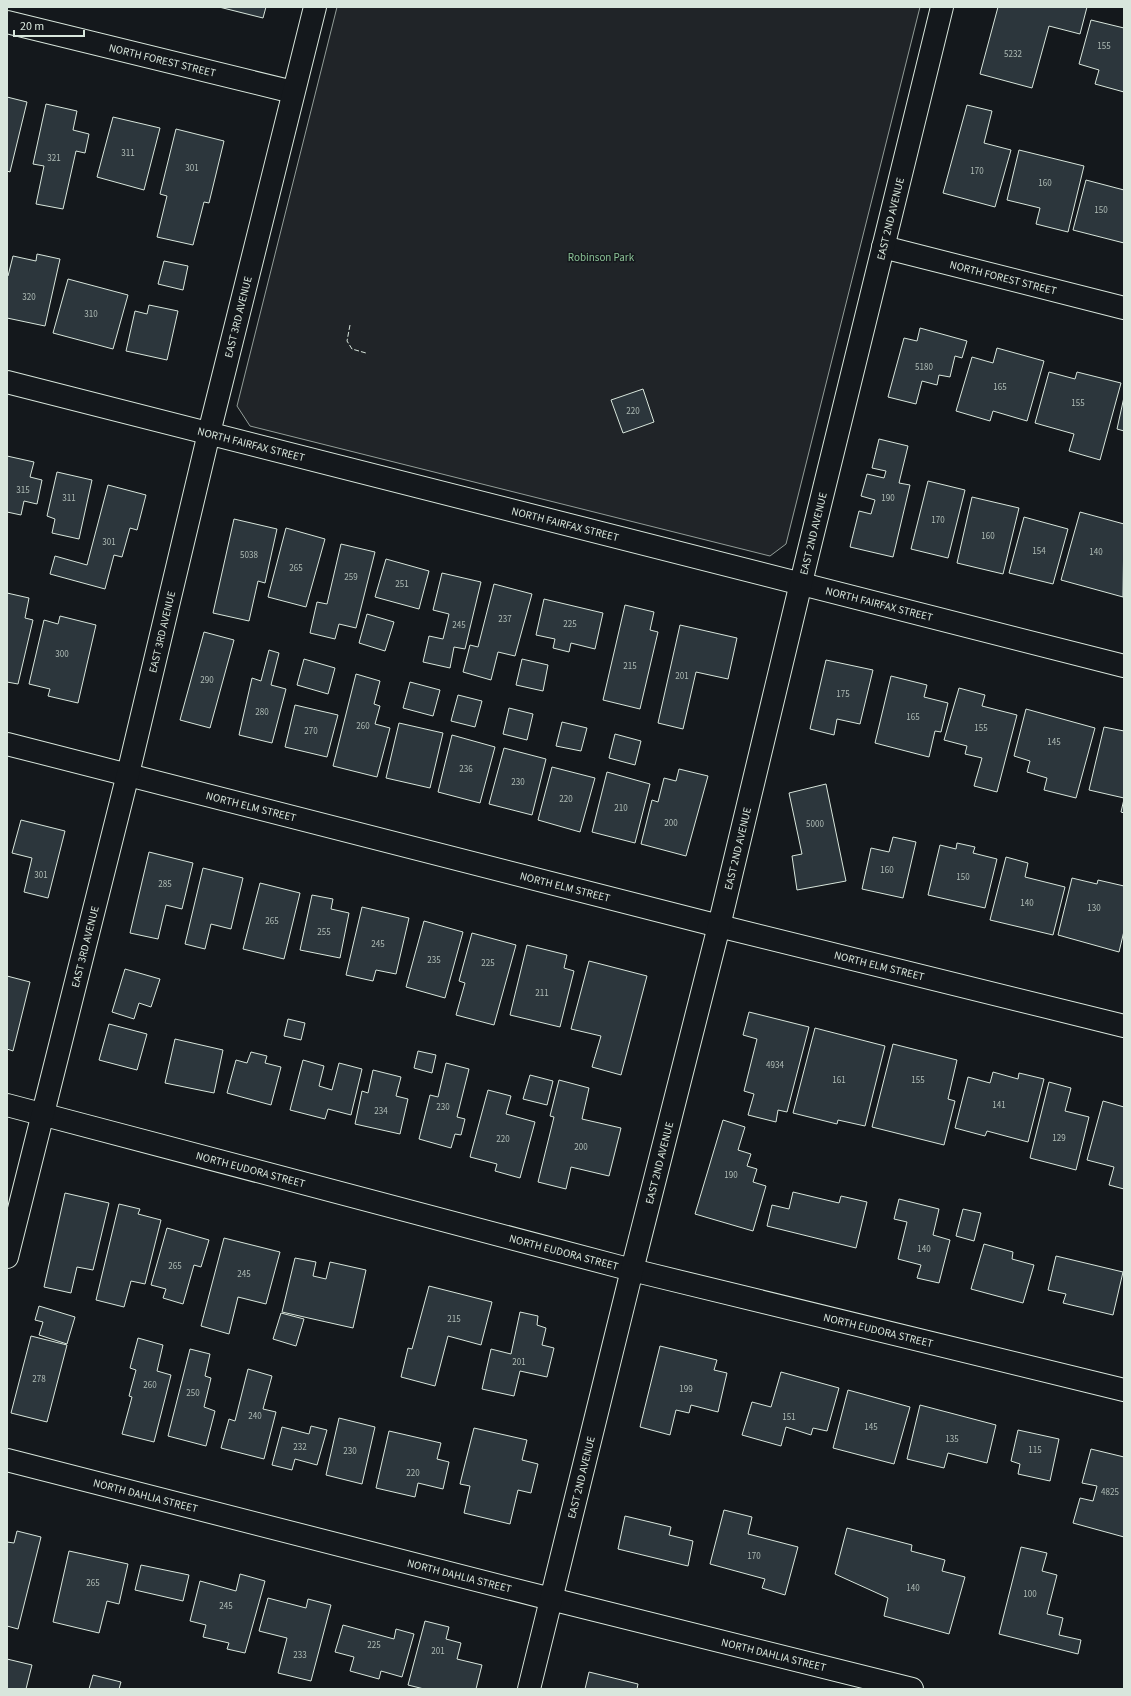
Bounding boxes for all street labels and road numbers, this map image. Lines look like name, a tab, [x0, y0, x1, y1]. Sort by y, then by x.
street label: NORTH FOREST STREET	[107, 40, 217, 81]
street label: EAST 2ND AVENUE	[873, 176, 908, 262]
street label: NORTH FOREST STREET	[948, 257, 1058, 299]
street label: EAST 3RD AVENUE	[221, 275, 256, 359]
street label: NORTH FAIRFAX STREET	[196, 424, 307, 465]
street label: EAST 2ND AVENUE	[796, 491, 831, 576]
street label: NORTH FAIRFAX STREET	[510, 504, 621, 545]
street label: NORTH FAIRFAX STREET	[824, 583, 935, 625]
street label: EAST 3RD AVENUE	[145, 589, 179, 674]
street label: NORTH ELM STREET	[204, 788, 298, 826]
street label: EAST 2ND AVENUE	[721, 806, 755, 891]
street label: NORTH ELM STREET	[518, 868, 612, 906]
street label: EAST 3RD AVENUE	[68, 904, 103, 989]
street label: NORTH ELM STREET	[832, 948, 926, 984]
street label: EAST 2ND AVENUE	[642, 1120, 677, 1206]
street label: NORTH EUDORA STREET	[194, 1148, 307, 1191]
street label: NORTH EUDORA STREET	[507, 1231, 620, 1274]
street label: NORTH EUDORA STREET	[822, 1310, 935, 1351]
street label: EAST 2ND AVENUE	[564, 1434, 599, 1520]
street label: NORTH DAHLIA STREET	[91, 1475, 199, 1516]
street label: NORTH DAHLIA STREET	[405, 1556, 513, 1597]
street label: NORTH DAHLIA STREET	[720, 1635, 828, 1675]

